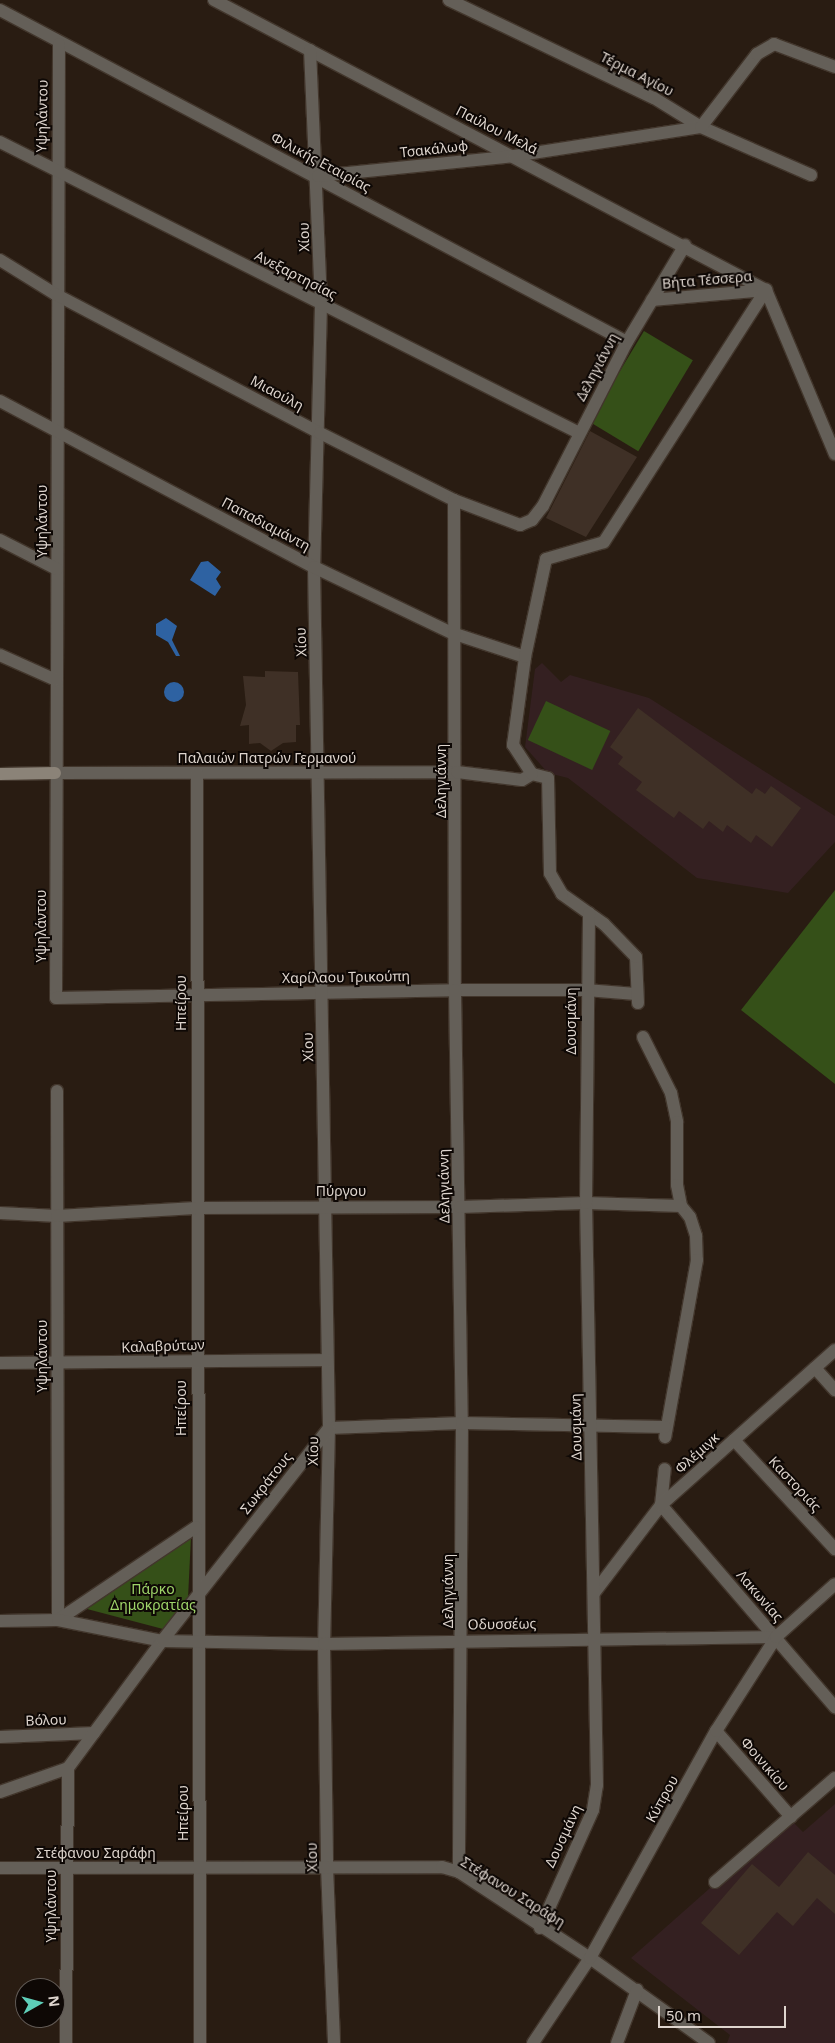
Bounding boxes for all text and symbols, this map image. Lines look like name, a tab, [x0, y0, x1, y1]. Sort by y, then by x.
street label: Τέρμα Αγίου	[597, 48, 677, 100]
street label: Υψηλάντου	[33, 79, 51, 153]
street label: Παύλου Μελά	[453, 102, 541, 158]
street label: Φιλικής Εταιρίας	[268, 129, 374, 195]
street label: Τσακάλωφ	[399, 137, 469, 161]
street label: Χίου	[295, 222, 313, 252]
street label: Ανεξαρτησίας	[252, 247, 340, 303]
street label: Βήτα Τέσσερα	[661, 268, 753, 292]
street label: Δεληγιάννη	[572, 330, 622, 404]
street label: Μιαούλη	[248, 372, 306, 414]
street label: Υψηλάντου	[34, 485, 50, 557]
street label: Παπαδιαμάντη	[219, 494, 313, 554]
street label: Χίου	[292, 627, 310, 657]
street label: Δεληγιάννη	[433, 744, 449, 818]
street label: Παλαιών Πατρών Γερμανού	[178, 750, 356, 766]
street label: Υψηλάντου	[33, 890, 49, 962]
street label: Χαρίλαου Τρικούπη	[282, 967, 410, 987]
street label: Ηπείρου	[173, 975, 189, 1031]
street label: Δουσμάνη	[563, 987, 579, 1055]
street label: Χίου	[299, 1032, 317, 1062]
street label: Δεληγιάννη	[435, 1149, 453, 1223]
street label: Πύργου	[316, 1183, 366, 1199]
street label: Υψηλάντου	[34, 1320, 50, 1392]
street label: Καλαβρύτων	[121, 1336, 205, 1356]
street label: Ηπείρου	[173, 1380, 189, 1436]
street label: Δουσμάνη	[567, 1393, 585, 1461]
street label: Φλέμιγκ	[672, 1429, 722, 1477]
street label: Χίου	[304, 1436, 322, 1466]
street label: Σωκράτους	[237, 1449, 295, 1517]
street label: Καστοριάς	[765, 1453, 825, 1515]
street label: Δεληγιάννη	[440, 1554, 456, 1628]
street label: Λακωνίας	[733, 1567, 787, 1625]
park label: Πάρκο Δημοκρατίας	[110, 1581, 196, 1614]
street label: Οδυσσέως	[468, 1615, 536, 1633]
street label: Βόλου	[25, 1711, 67, 1729]
street label: Φοινικίου	[737, 1734, 793, 1794]
street label: Κύπρου	[642, 1773, 682, 1825]
street label: Ηπείρου	[175, 1785, 191, 1841]
street label: Δουσμάνη	[541, 1802, 585, 1870]
street label: Χίου	[303, 1842, 321, 1872]
street label: Στέφανου Σαράφη	[36, 1845, 156, 1861]
street label: Στέφανου Σαράφη	[458, 1853, 568, 1931]
street label: Υψηλάντου	[43, 1870, 59, 1942]
north arrow	[15, 1978, 65, 2028]
text: N	[44, 1994, 65, 2008]
scale bar	[660, 1996, 788, 2028]
text: 50 m	[666, 2005, 701, 2025]

